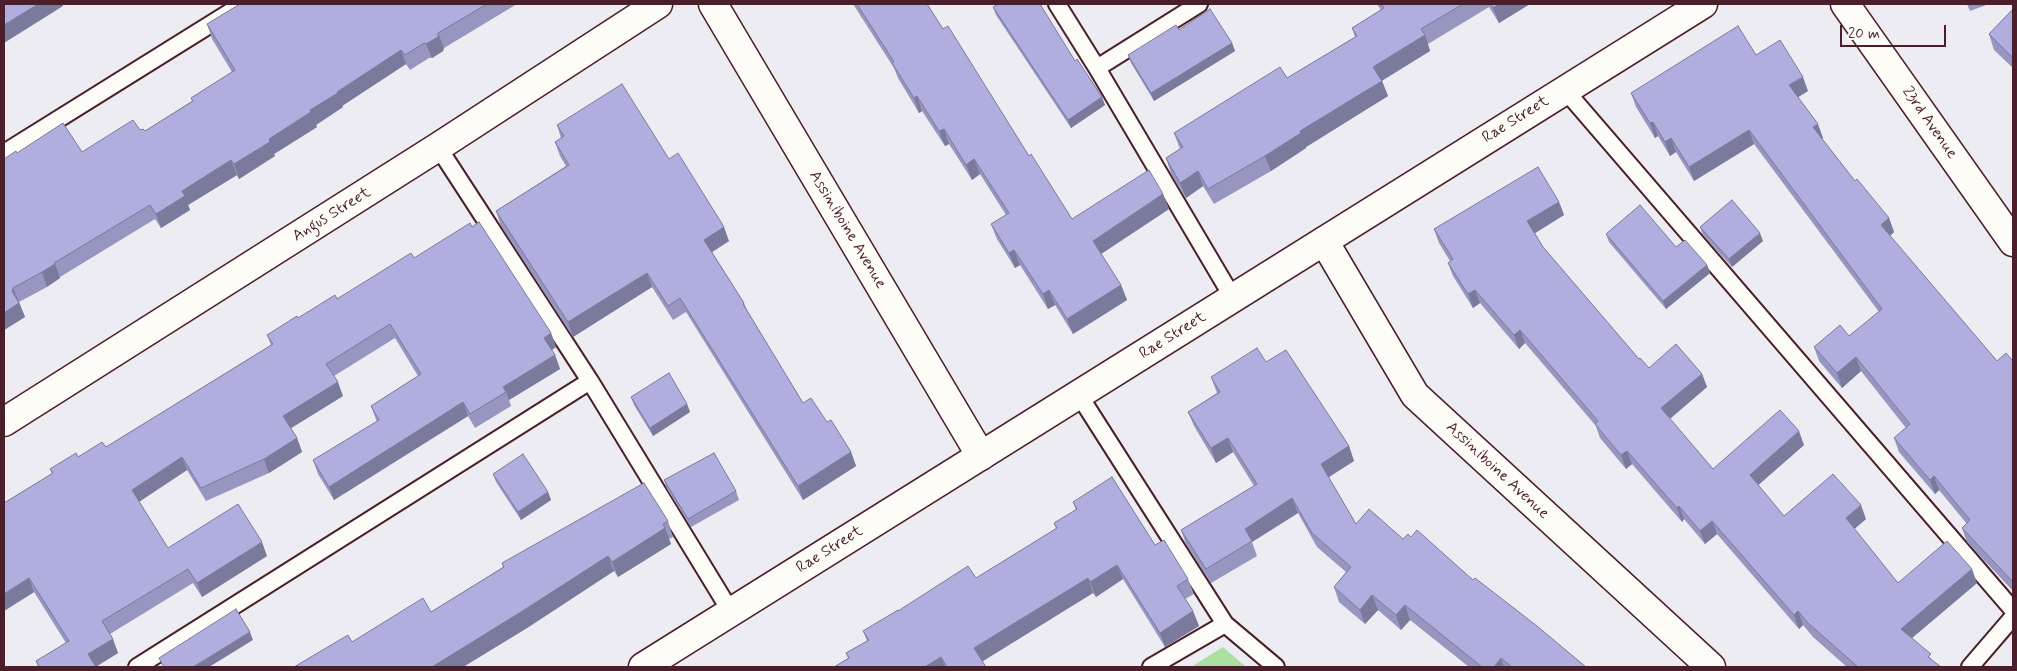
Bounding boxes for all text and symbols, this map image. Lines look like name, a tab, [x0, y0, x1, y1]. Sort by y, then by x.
scale bar	[1842, 15, 1948, 47]
text: 20 m	[1848, 24, 1880, 44]
street label: 23rd Avenue	[1897, 83, 1961, 163]
street label: Rae Street	[1479, 92, 1553, 148]
street label: Assiniboine Avenue	[804, 168, 890, 292]
street label: Angus Street	[289, 183, 375, 247]
street label: Rae Street	[1136, 308, 1210, 364]
street label: Assiniboine Avenue	[1441, 418, 1553, 524]
street label: Rae Street	[793, 522, 867, 578]

